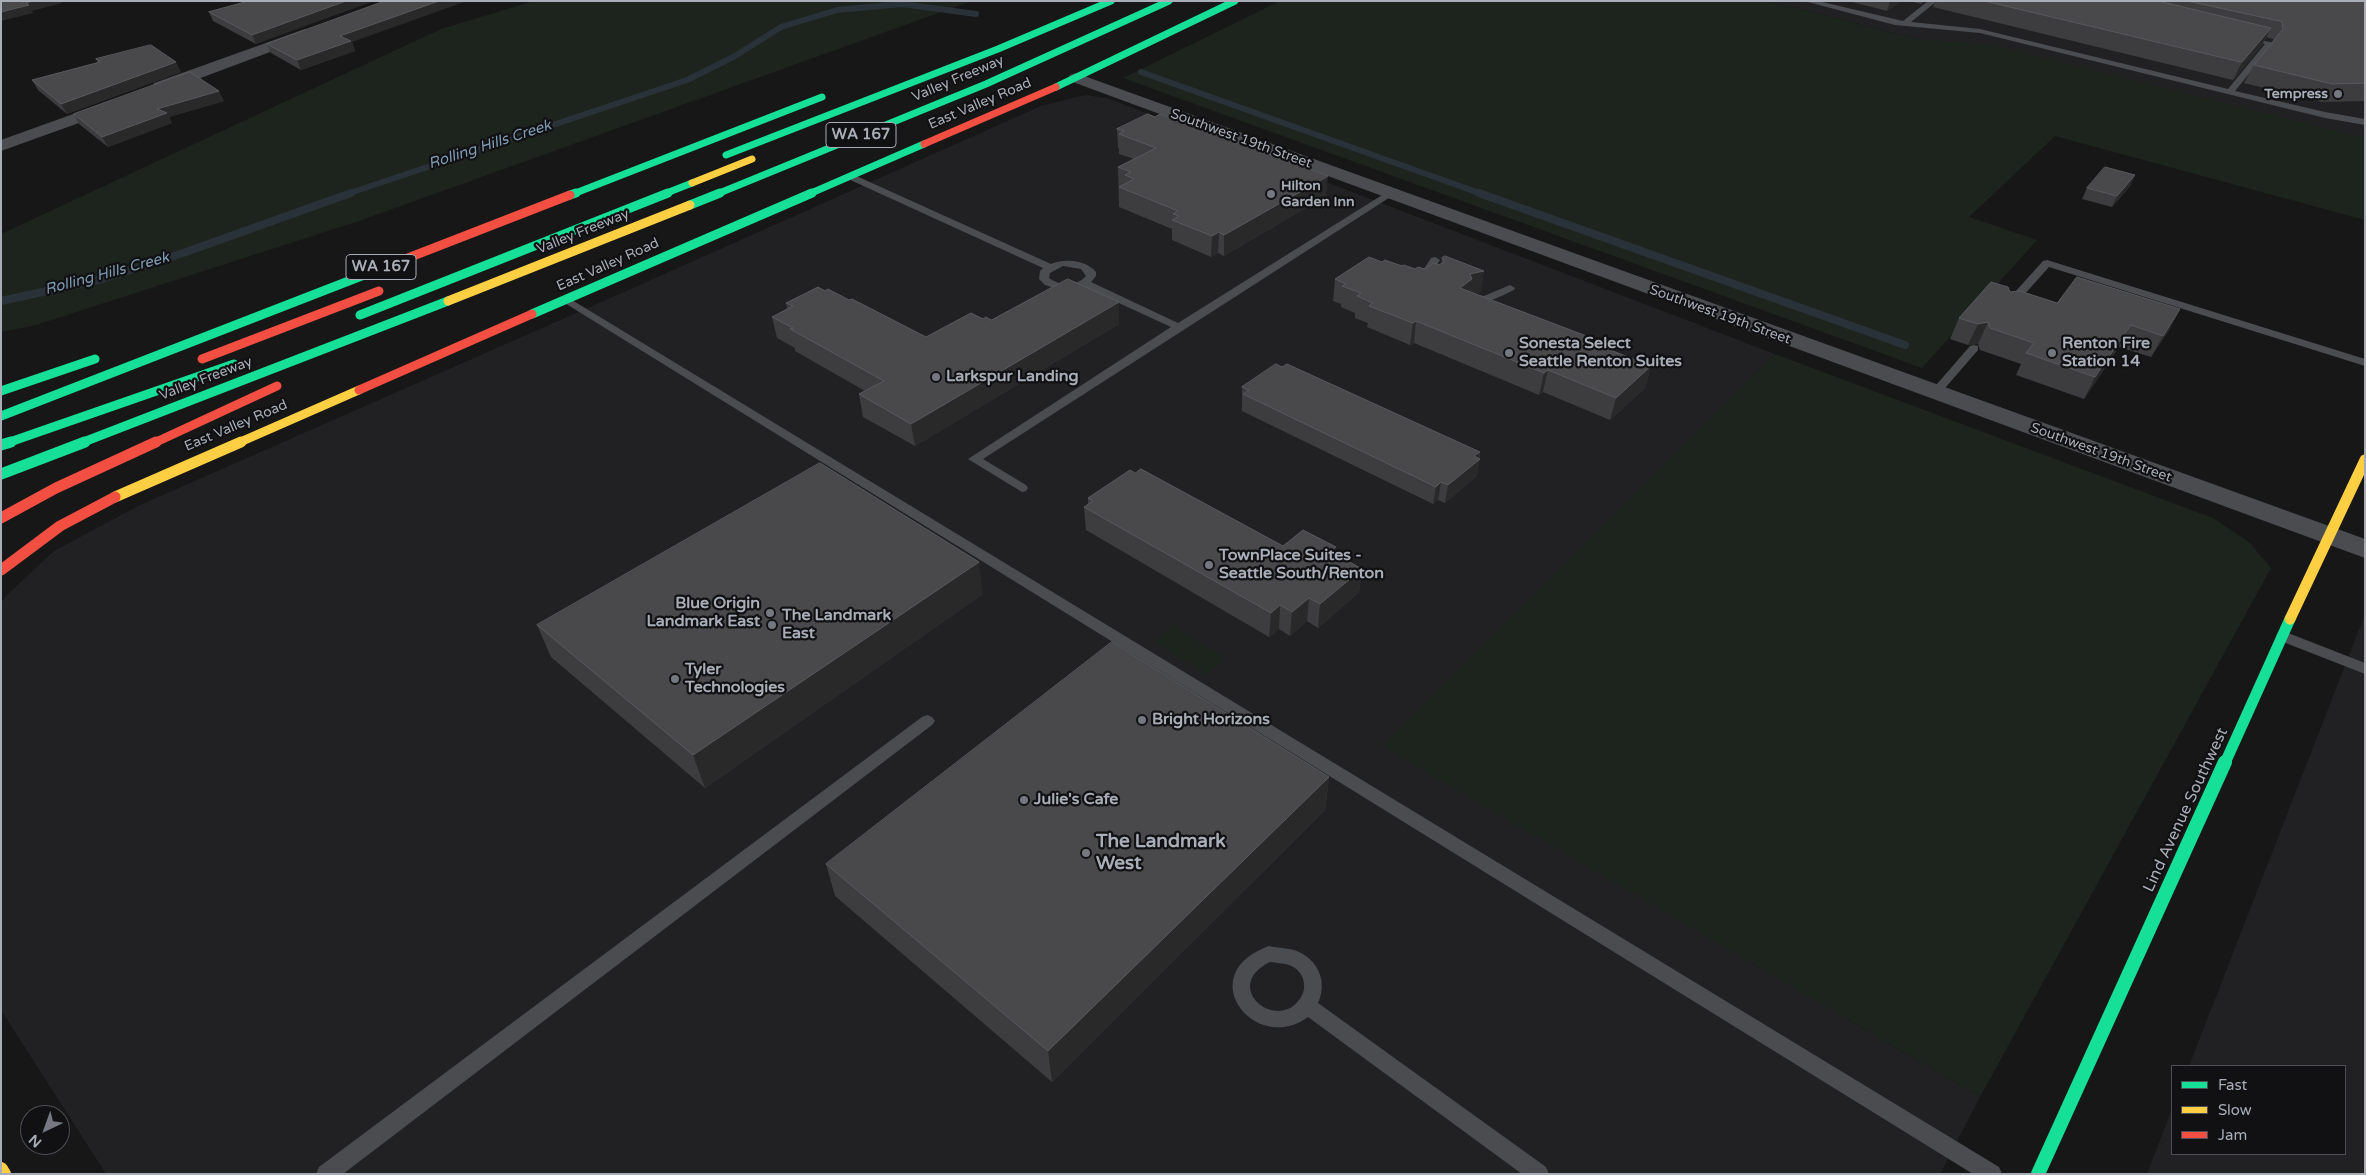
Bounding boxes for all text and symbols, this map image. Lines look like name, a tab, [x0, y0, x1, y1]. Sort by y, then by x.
street label: Valley Freeway	[910, 52, 1006, 106]
street label: East Valley Road	[926, 75, 1034, 133]
place label: Tempress	[2264, 86, 2328, 102]
marker: Tempress	[2332, 88, 2344, 100]
street label: Southwest 19th Street	[1168, 106, 1314, 172]
water label: Rolling Hills Creek	[426, 117, 554, 173]
road number: WA 167	[826, 122, 896, 148]
place label: Hilton Garden Inn	[1281, 178, 1354, 210]
marker: Hilton Garden Inn	[1265, 188, 1277, 200]
street label: Valley Freeway	[534, 206, 632, 258]
street label: East Valley Road	[554, 235, 662, 295]
water label: Rolling Hills Creek	[43, 249, 171, 299]
road number: WA 167	[346, 254, 416, 280]
street label: Southwest 19th Street	[1647, 282, 1793, 348]
place label: Sonesta Select Seattle Renton Suites	[1519, 334, 1682, 372]
place label: Renton Fire Station 14	[2062, 334, 2150, 372]
marker: Sonesta Select Seattle Renton Suites	[1503, 347, 1515, 359]
marker: Renton Fire Station 14	[2046, 347, 2058, 359]
street label: Valley Freeway	[157, 354, 255, 404]
place label: Larkspur Landing	[946, 367, 1079, 387]
marker: Larkspur Landing	[930, 371, 942, 383]
street label: East Valley Road	[182, 397, 290, 455]
street label: Southwest 19th Street	[2028, 420, 2174, 486]
place label: TownPlace Suites - Seattle South/Renton	[1219, 546, 1384, 584]
marker: TownPlace Suites - Seattle South/Renton	[1203, 559, 1215, 571]
place label: Blue Origin Landmark East	[646, 594, 760, 632]
place label: The Landmark East	[782, 606, 891, 644]
marker: Blue Origin Landmark East	[764, 607, 776, 619]
marker: The Landmark East	[766, 619, 778, 631]
place label: Tyler Technologies	[685, 660, 785, 698]
marker: Tyler Technologies	[669, 673, 681, 685]
place label: Bright Horizons	[1152, 710, 1270, 730]
marker: Bright Horizons	[1136, 714, 1148, 726]
street label: Lind Avenue Southwest	[2139, 725, 2233, 895]
place label: Julie's Cafe	[1034, 790, 1118, 810]
marker: Julie's Cafe	[1018, 794, 1030, 806]
place label: The Landmark West	[1096, 831, 1226, 875]
marker: The Landmark West	[1080, 847, 1092, 859]
legend	[2171, 1065, 2346, 1155]
text: Fast	[2218, 1076, 2247, 1094]
text: Slow	[2218, 1101, 2252, 1119]
north arrow	[20, 1105, 70, 1155]
text: Jam	[2218, 1126, 2247, 1144]
text: N	[25, 1131, 45, 1151]

